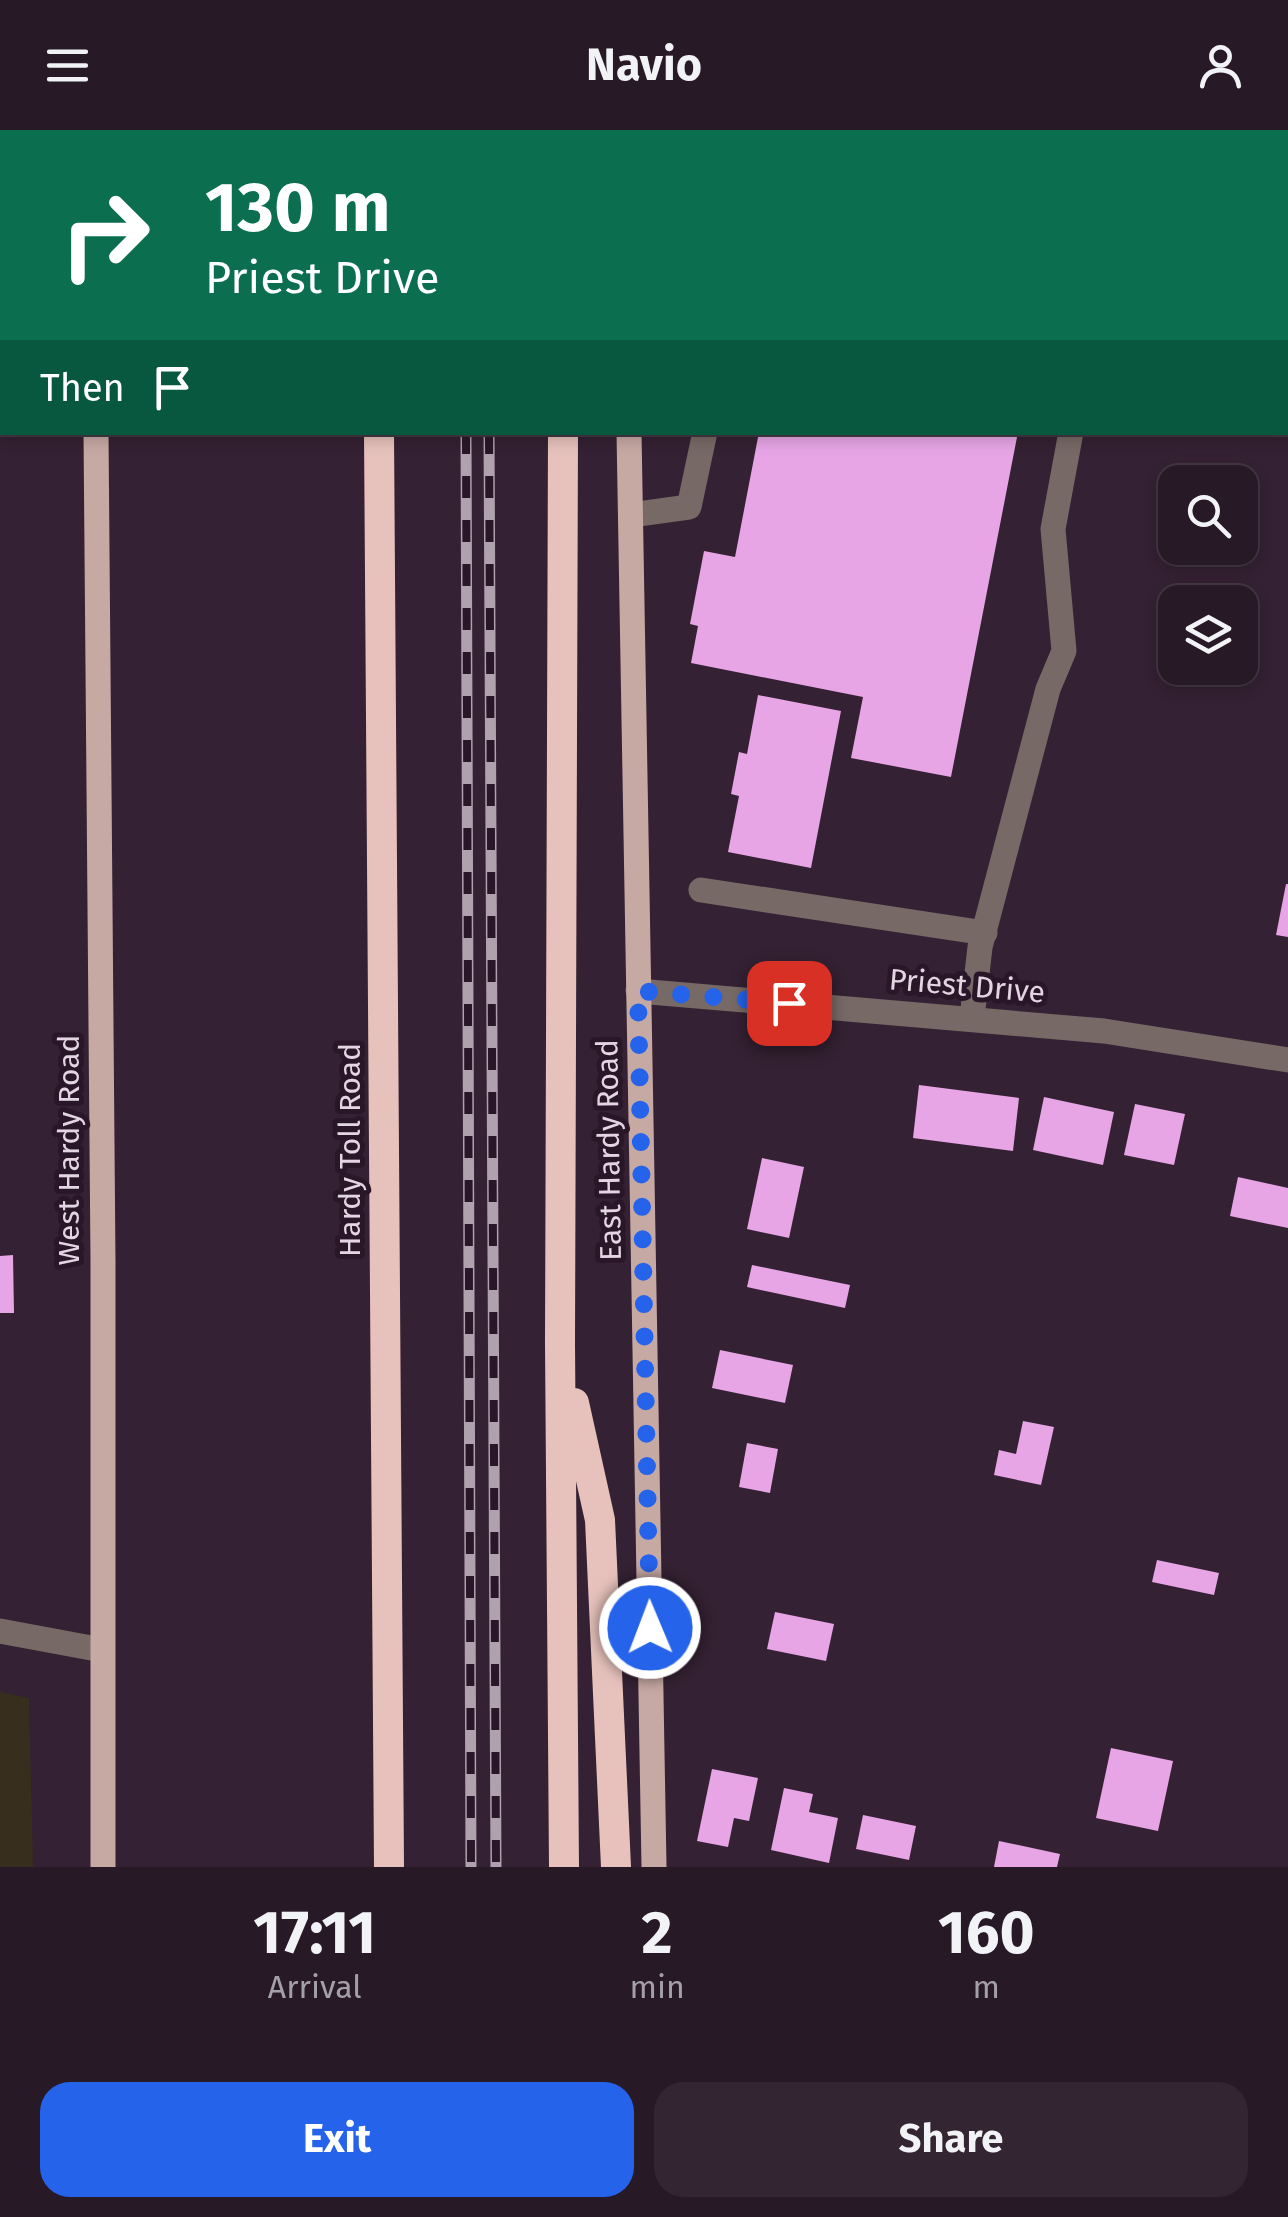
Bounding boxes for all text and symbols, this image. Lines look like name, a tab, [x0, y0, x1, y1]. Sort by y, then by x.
icon: menu	[40, 38, 95, 93]
text: Navio	[586, 38, 702, 92]
icon: person	[1193, 38, 1248, 93]
text: 130 m	[205, 166, 391, 250]
icon: right	[40, 170, 170, 300]
text: Priest Drive	[205, 251, 440, 305]
icon: arrive	[145, 360, 200, 415]
text: Then	[40, 365, 125, 411]
map controls	[1158, 465, 1258, 685]
button: search	[1158, 465, 1258, 565]
button: layers	[1158, 585, 1258, 685]
pin	[747, 961, 832, 1046]
street label: Priest Drive	[888, 961, 1046, 1011]
icon: arrive	[762, 976, 817, 1031]
street label: West Hardy Road	[51, 1035, 87, 1265]
street label: East Hardy Road	[589, 1039, 629, 1261]
street label: Hardy Toll Road	[332, 1043, 368, 1257]
position arrow	[598, 1576, 702, 1680]
text: 17:11	[253, 1897, 376, 1969]
text: 2	[642, 1897, 673, 1969]
text: 160	[938, 1897, 1035, 1969]
text: Arrival	[268, 1968, 362, 2006]
text: min	[629, 1968, 685, 2006]
text: m	[973, 1968, 1000, 2006]
button: Exit	[40, 2082, 634, 2197]
button: Share	[654, 2082, 1248, 2197]

